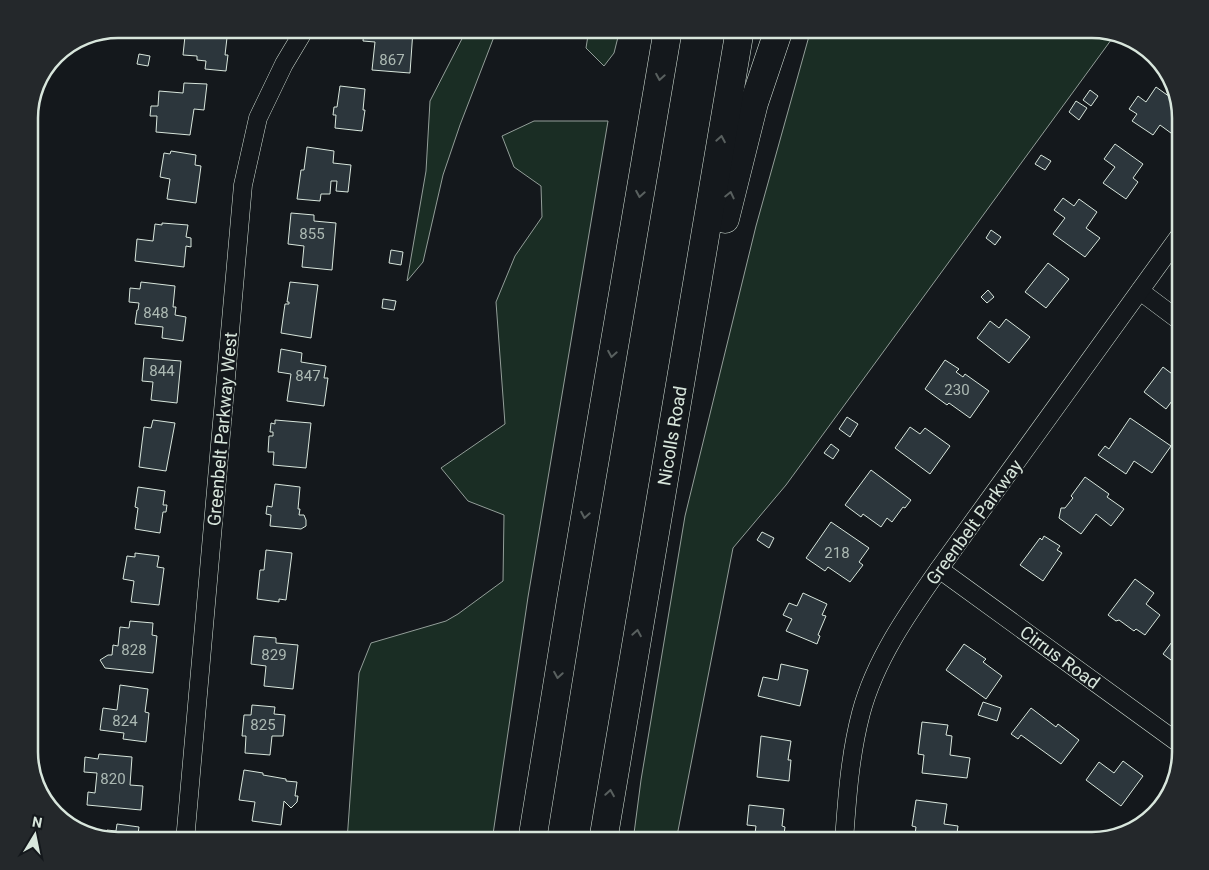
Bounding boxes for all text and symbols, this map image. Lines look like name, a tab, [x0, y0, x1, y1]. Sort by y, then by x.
house number: 867	[379, 51, 405, 69]
one-way arrow	[655, 72, 665, 81]
one-way arrow	[715, 135, 726, 143]
one-way arrow	[635, 190, 645, 199]
one-way arrow	[724, 191, 735, 200]
house number: 855	[299, 225, 325, 243]
house number: 848	[143, 304, 169, 322]
street label: Greenbelt Parkway West	[203, 331, 241, 527]
one-way arrow	[608, 350, 618, 359]
house number: 844	[149, 362, 175, 380]
house number: 847	[295, 367, 321, 385]
house number: 230	[944, 381, 970, 399]
street label: Nicolls Road	[653, 384, 690, 487]
street label: Greenbelt Parkway	[922, 455, 1027, 589]
one-way arrow	[581, 510, 591, 519]
house number: 218	[824, 544, 850, 562]
street label: Cirrus Road	[1016, 621, 1104, 693]
one-way arrow	[631, 628, 641, 637]
house number: 828	[121, 641, 147, 659]
house number: 829	[261, 646, 287, 664]
one-way arrow	[554, 671, 564, 679]
house number: 824	[112, 712, 138, 730]
house number: 825	[250, 716, 276, 734]
house number: 820	[100, 770, 126, 788]
one-way arrow	[605, 789, 615, 797]
north arrow	[10, 810, 60, 860]
text: N	[31, 813, 44, 831]

